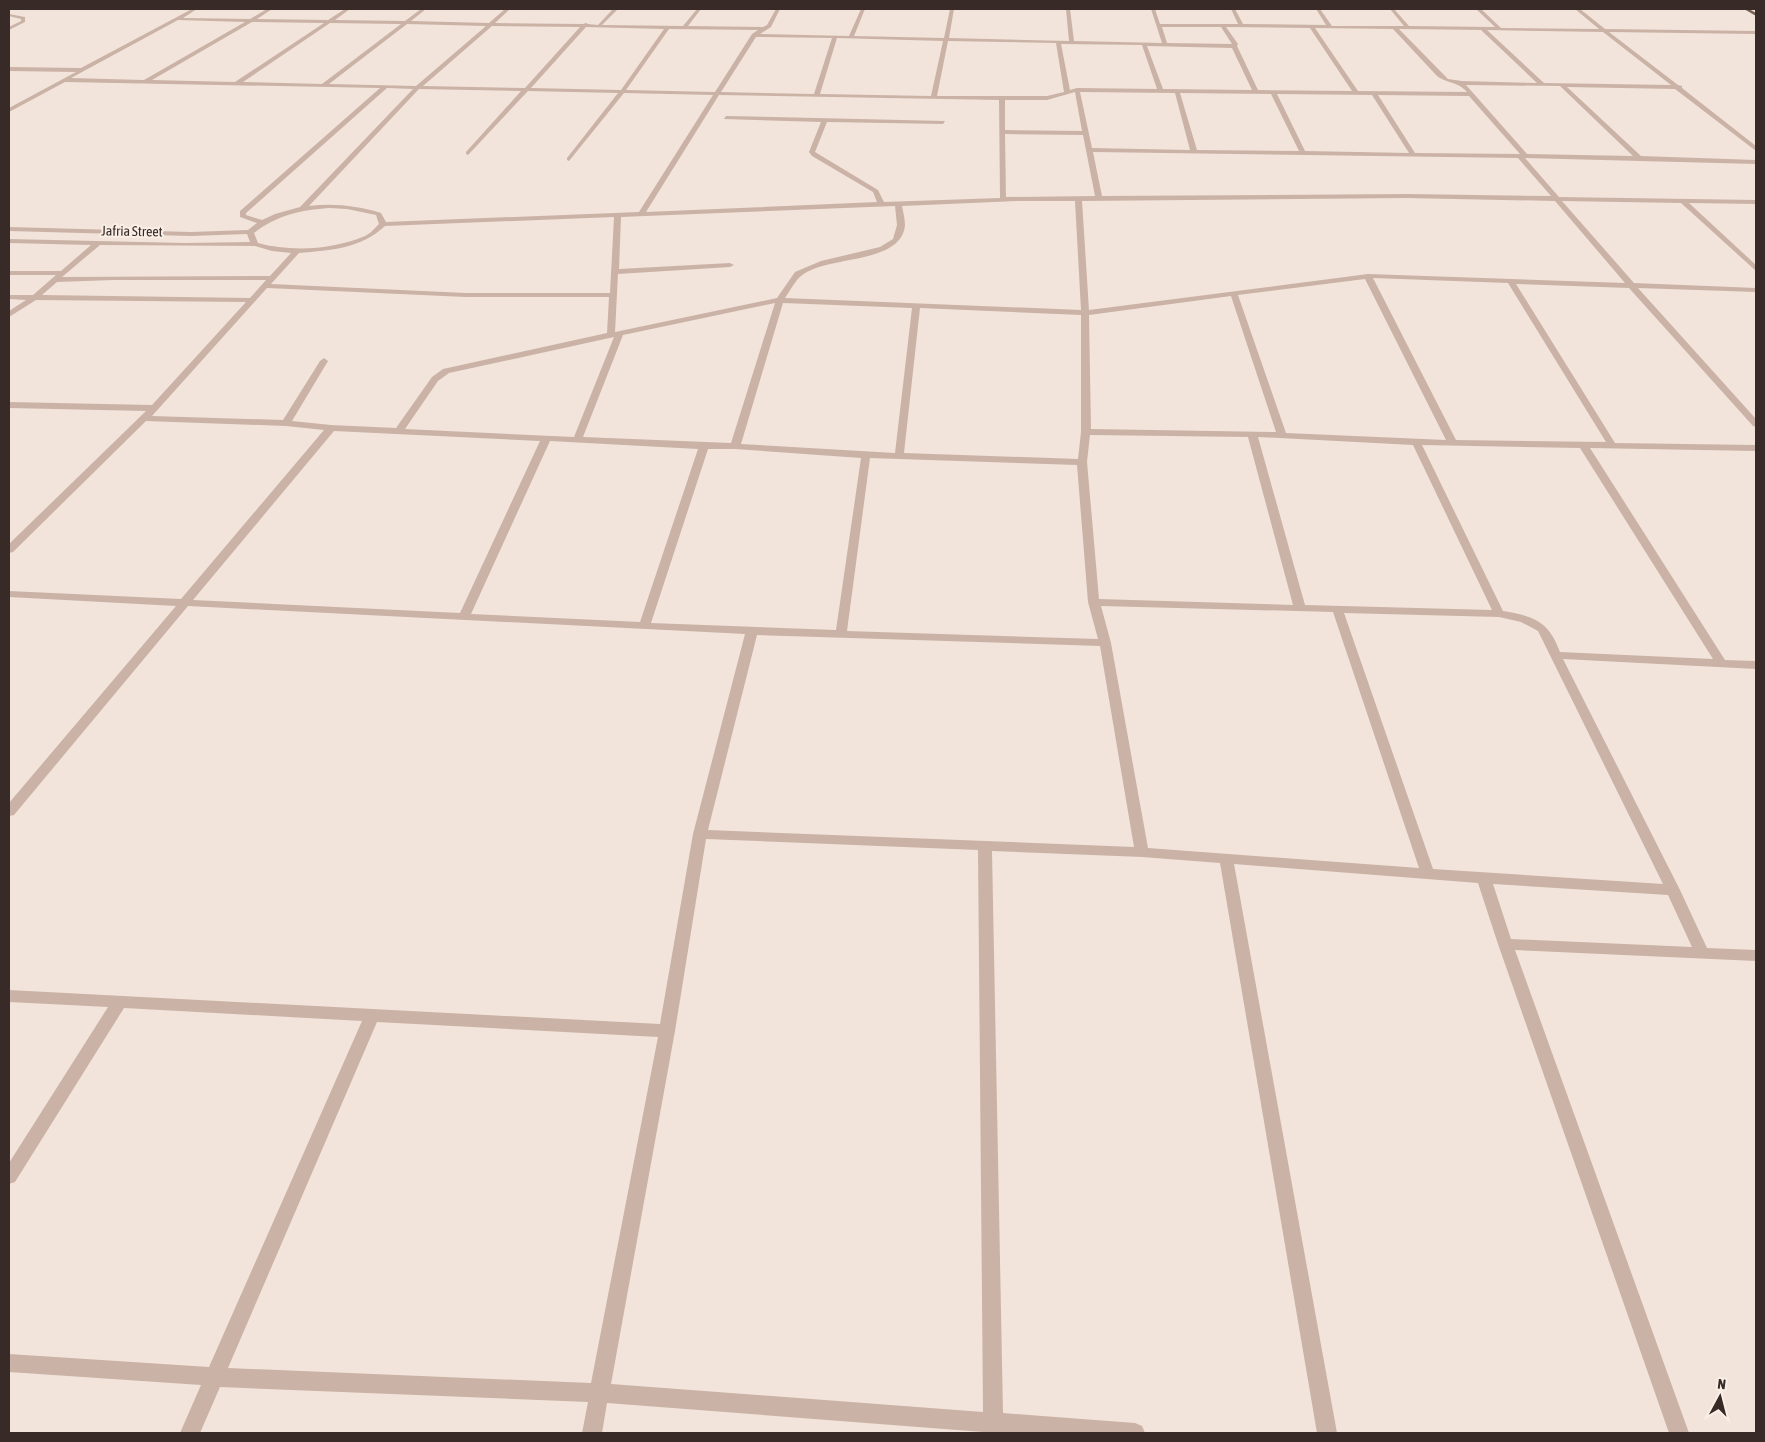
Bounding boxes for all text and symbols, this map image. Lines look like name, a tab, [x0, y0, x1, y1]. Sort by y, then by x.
street label: Jafria Street	[101, 222, 163, 240]
north arrow	[1695, 1372, 1745, 1422]
text: N	[1717, 1376, 1727, 1393]

